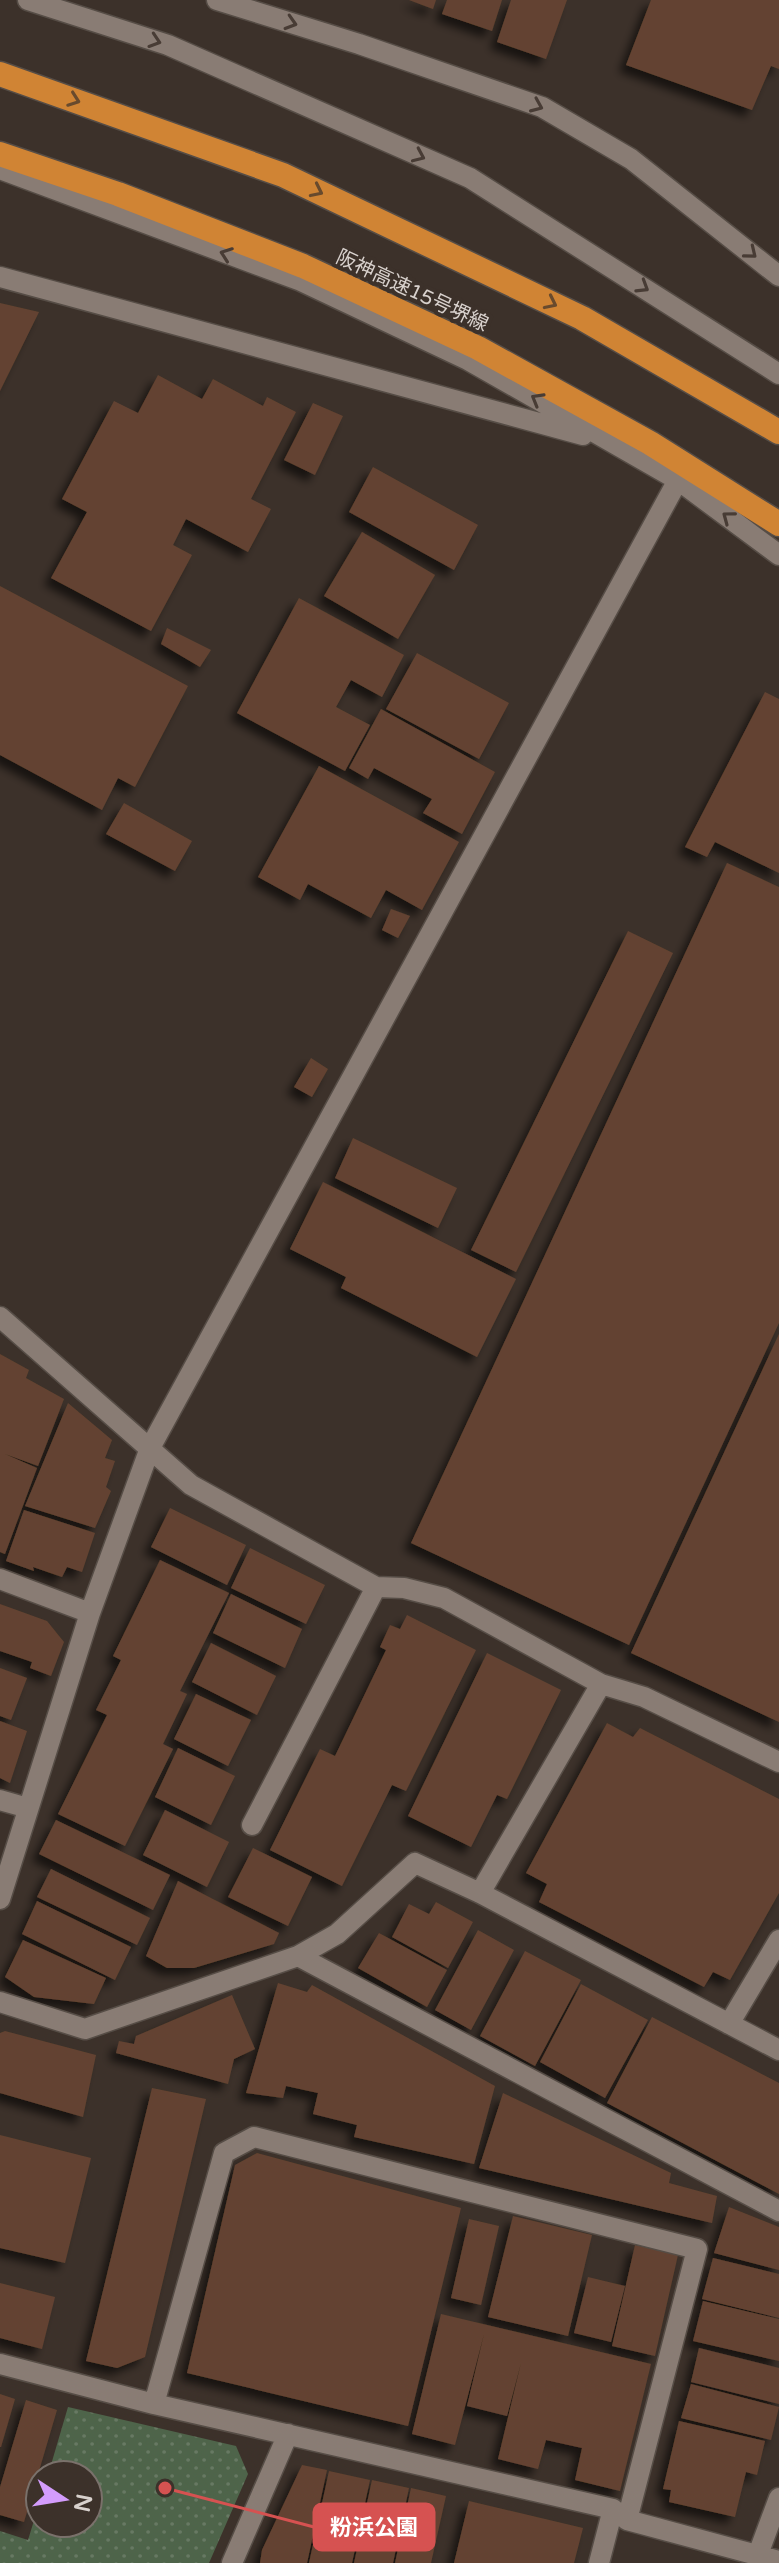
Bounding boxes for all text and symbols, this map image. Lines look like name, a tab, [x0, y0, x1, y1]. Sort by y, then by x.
one-way arrow	[284, 14, 298, 30]
one-way arrow	[148, 31, 162, 47]
one-way arrow	[66, 91, 80, 107]
one-way arrow	[529, 97, 543, 113]
one-way arrow	[411, 146, 426, 162]
one-way arrow	[309, 181, 323, 197]
one-way arrow	[742, 243, 756, 258]
street label: 阪神高速15号堺線	[332, 245, 492, 337]
one-way arrow	[220, 247, 234, 263]
one-way arrow	[634, 278, 649, 293]
one-way arrow	[543, 293, 558, 309]
one-way arrow	[531, 394, 545, 409]
one-way arrow	[723, 513, 737, 527]
north arrow	[24, 2459, 104, 2539]
text: N	[68, 2492, 97, 2514]
callout: 粉浜公園	[314, 2504, 434, 2550]
text: 粉浜公園	[330, 2515, 418, 2541]

